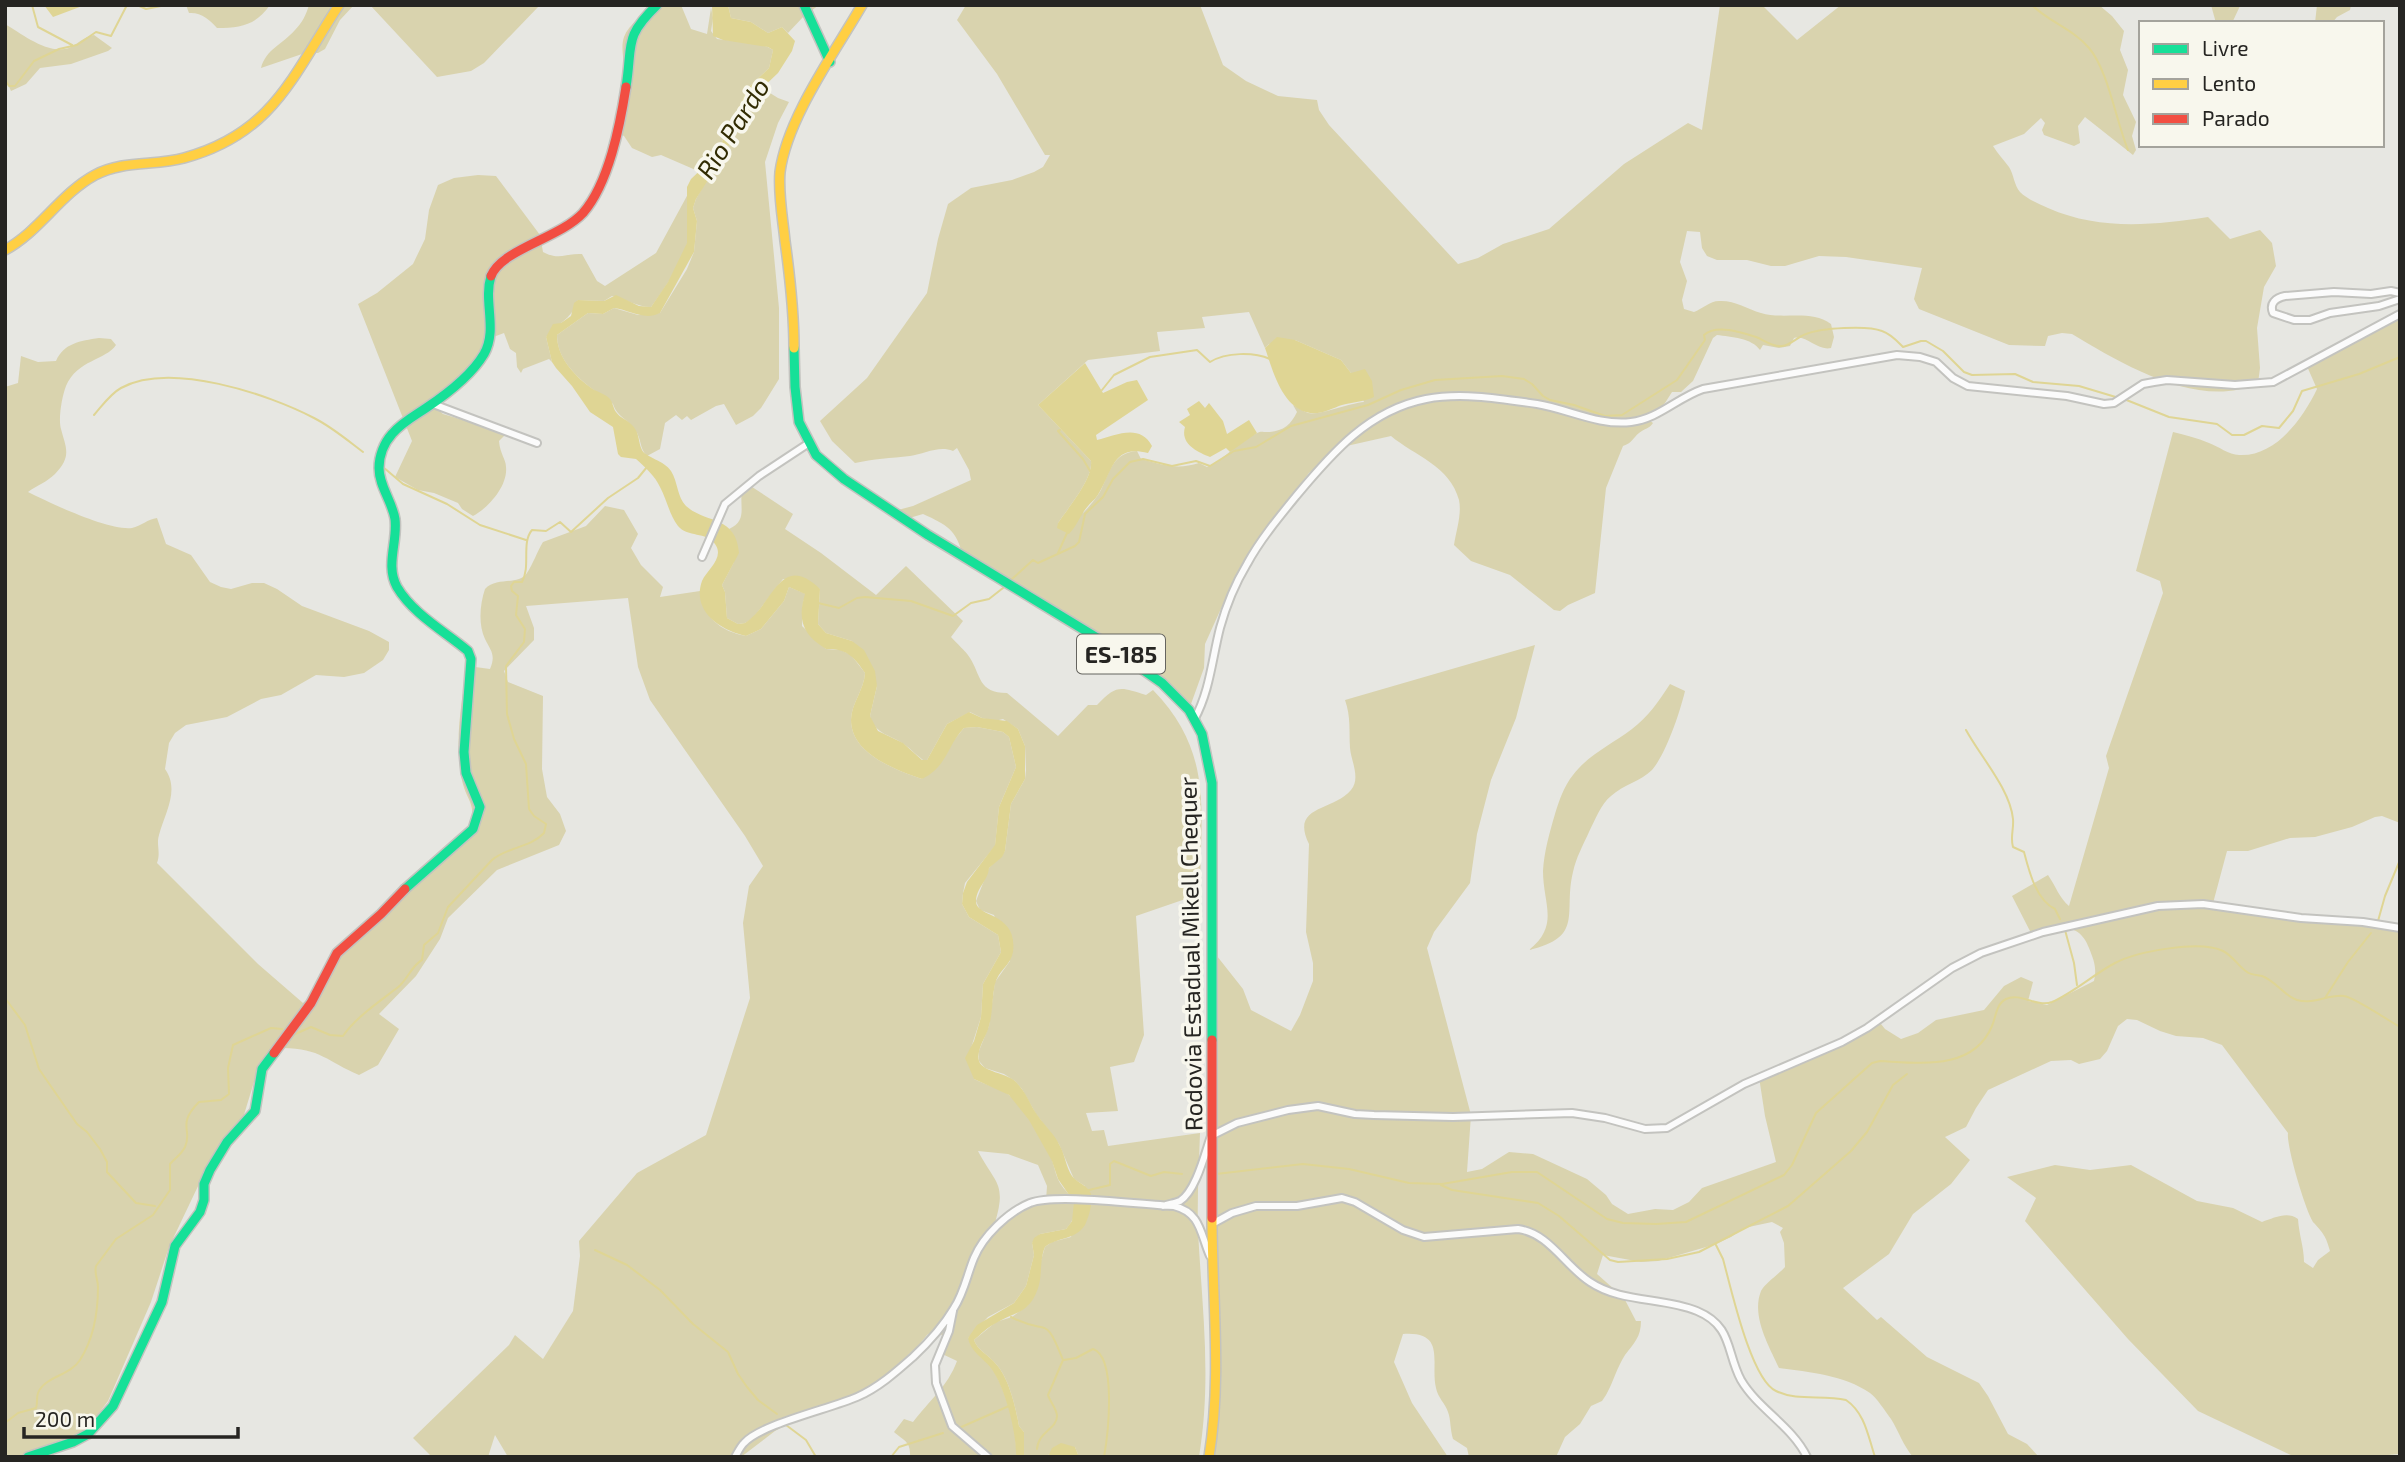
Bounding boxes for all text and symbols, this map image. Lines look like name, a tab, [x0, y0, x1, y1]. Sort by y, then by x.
legend	[2139, 21, 2384, 147]
text: Livre	[2202, 35, 2249, 60]
text: Lento	[2202, 70, 2256, 95]
water label: Rio Pardo	[689, 72, 775, 184]
text: Parado	[2202, 105, 2270, 130]
road number: ES-185	[1077, 634, 1165, 674]
street label: Rodovia Estadual Mikell Chequer	[1172, 776, 1208, 1131]
scale bar	[24, 1396, 238, 1440]
text: 200 m	[35, 1406, 95, 1431]

